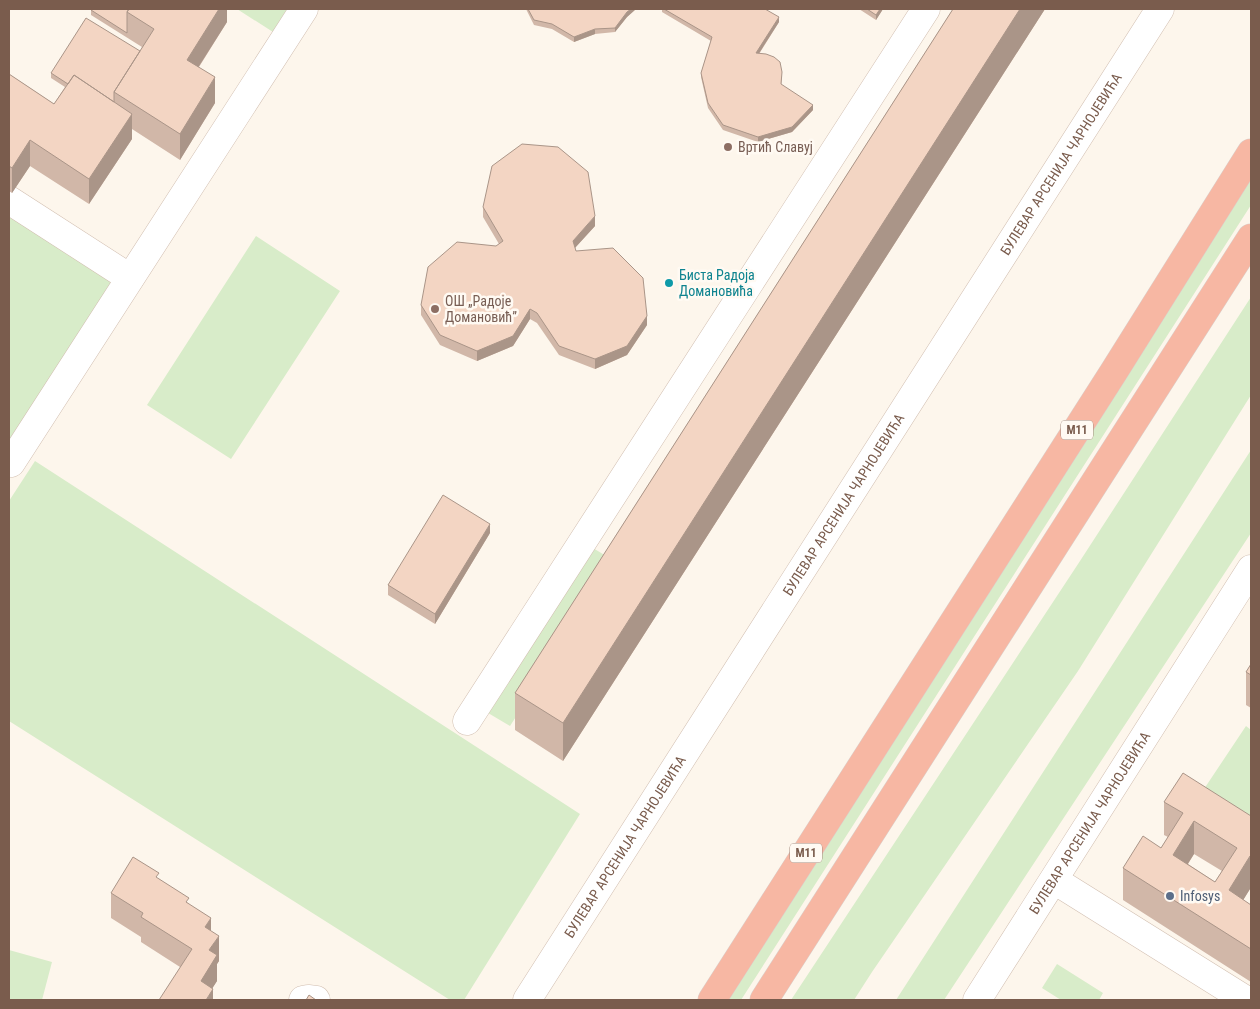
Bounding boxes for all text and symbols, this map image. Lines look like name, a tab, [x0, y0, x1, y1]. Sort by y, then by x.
street label: БУЛЕВАР АРСЕНИЈА ЧАРНОЈЕВИЋА	[997, 70, 1125, 258]
place label: Вртић Славуј	[738, 139, 813, 155]
marker: Вртић Славуј	[722, 141, 734, 153]
place label: Биста Радоја Домановића	[679, 267, 755, 299]
marker: Биста Радоја Домановића	[663, 277, 675, 289]
place label: ОШ „Радоје Домановић”	[445, 293, 517, 325]
marker: ОШ „Радоје Домановић”	[429, 303, 441, 315]
street label: БУЛЕВАР АРСЕНИЈА ЧАРНОЈЕВИЋА	[780, 411, 907, 598]
road number: M11	[1061, 420, 1093, 440]
street label: БУЛЕВАР АРСЕНИЈА ЧАРНОЈЕВИЋА	[1026, 729, 1153, 917]
street label: БУЛЕВАР АРСЕНИЈА ЧАРНОЈЕВИЋА	[561, 753, 689, 941]
road number: M11	[790, 844, 822, 862]
place label: Infosys	[1180, 888, 1220, 904]
marker: Infosys	[1164, 890, 1176, 902]

